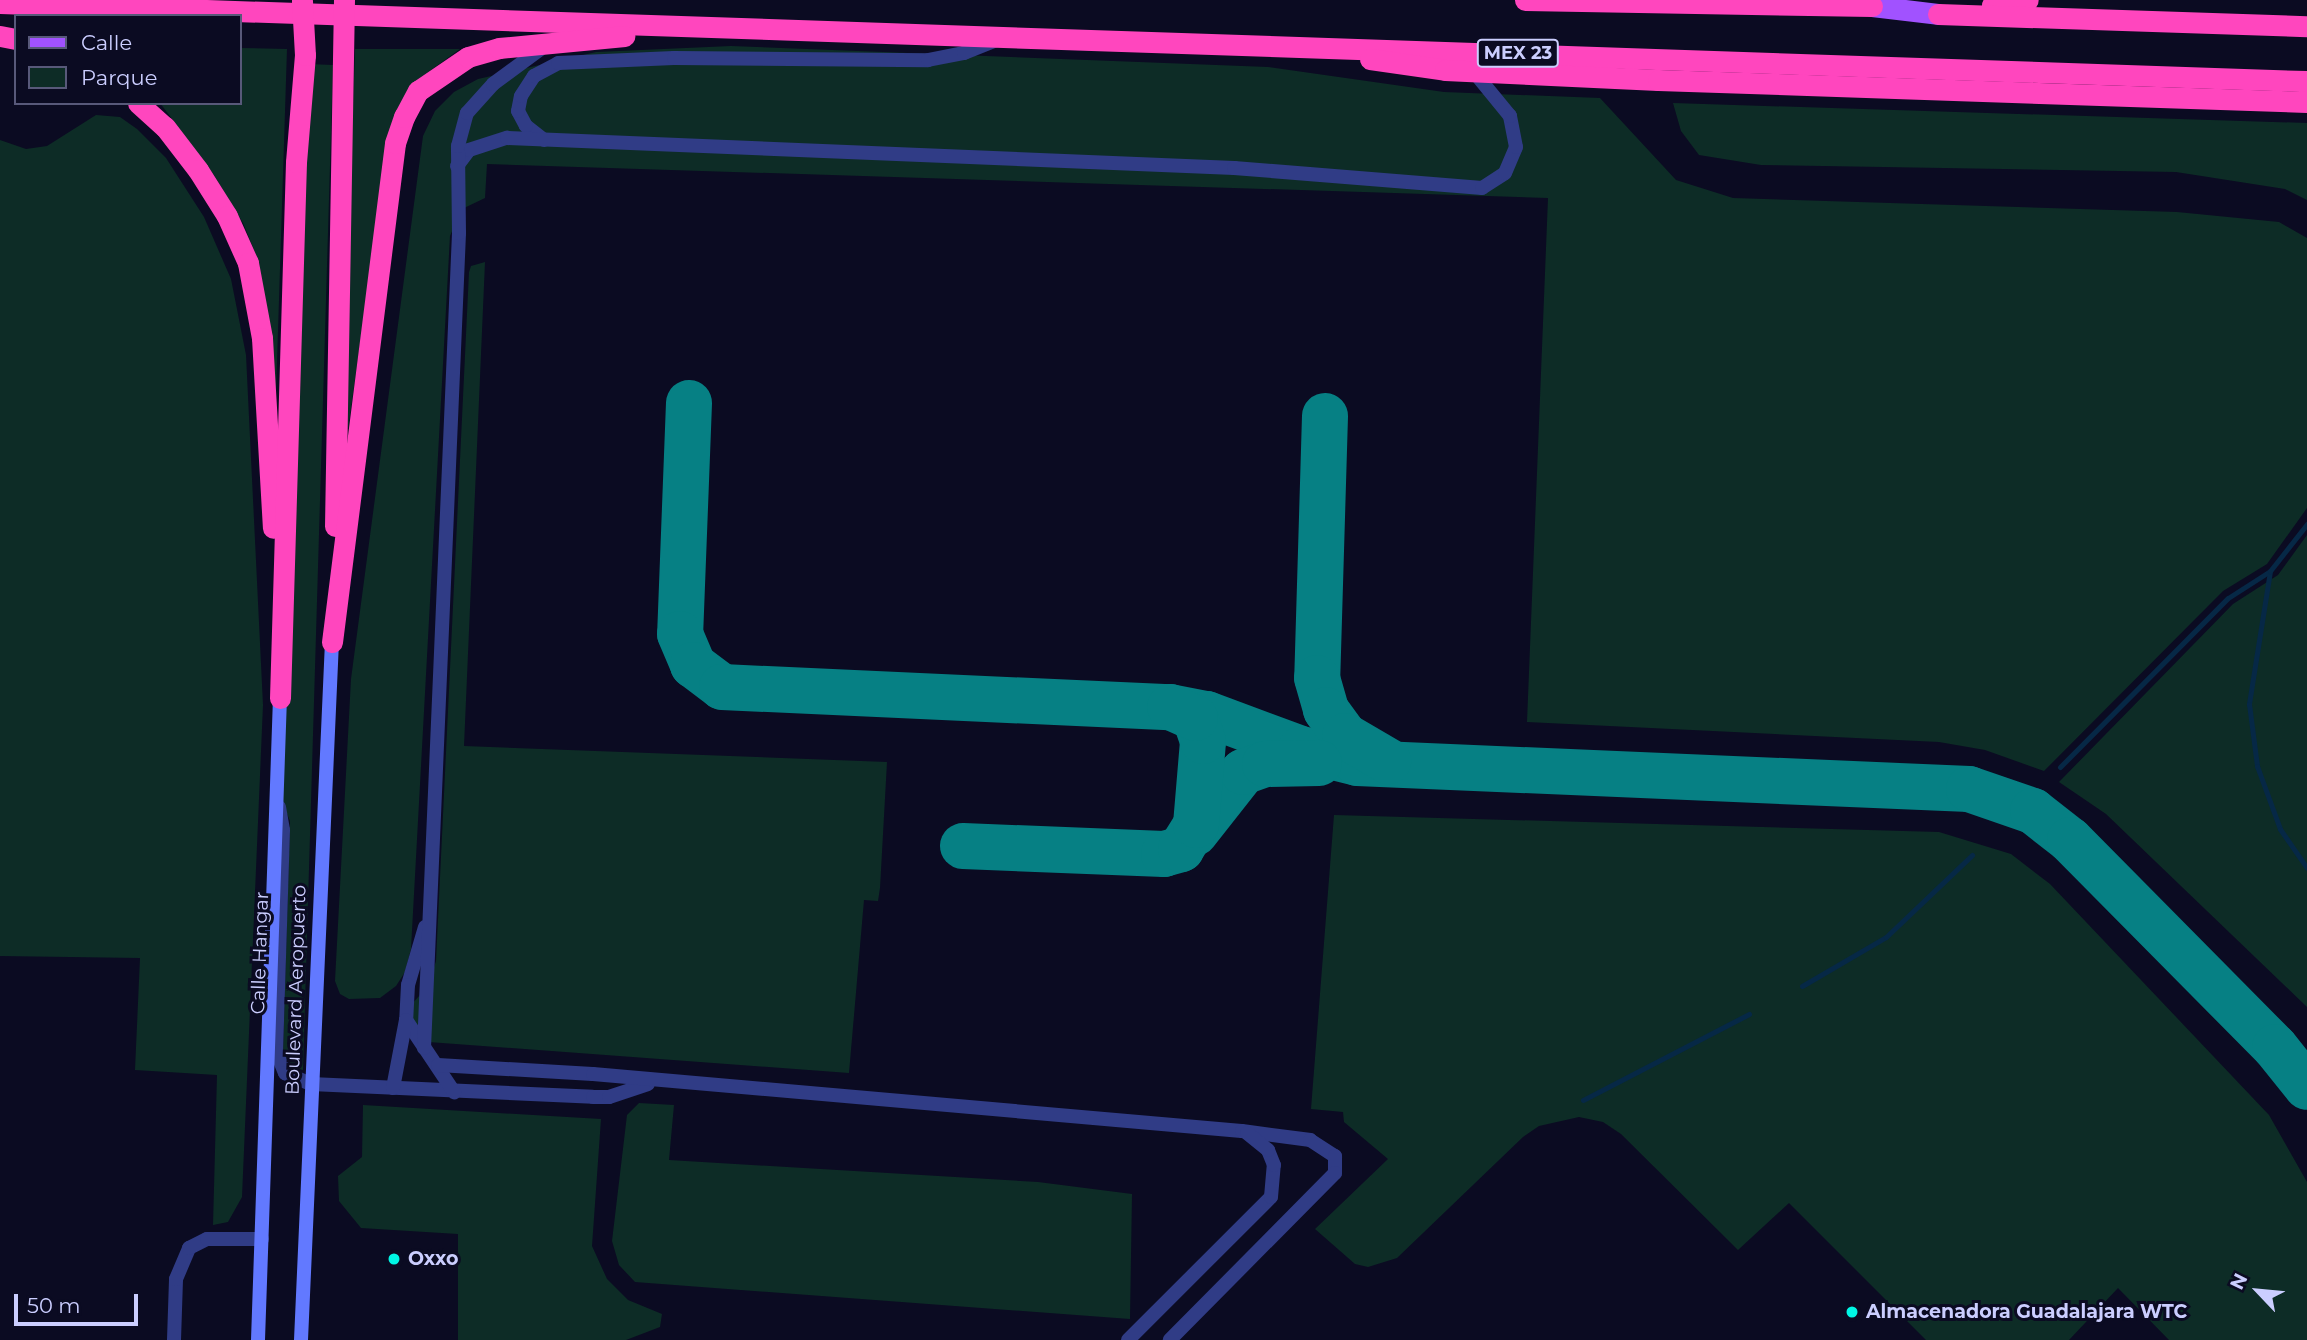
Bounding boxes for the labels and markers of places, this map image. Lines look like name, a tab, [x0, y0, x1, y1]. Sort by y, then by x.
place label: Oxxo	[408, 1248, 458, 1270]
marker: Oxxo	[386, 1251, 402, 1267]
place label: Almacenadora Guadalajara WTC	[1866, 1301, 2187, 1323]
marker: Almacenadora Guadalajara WTC	[1844, 1304, 1860, 1320]

